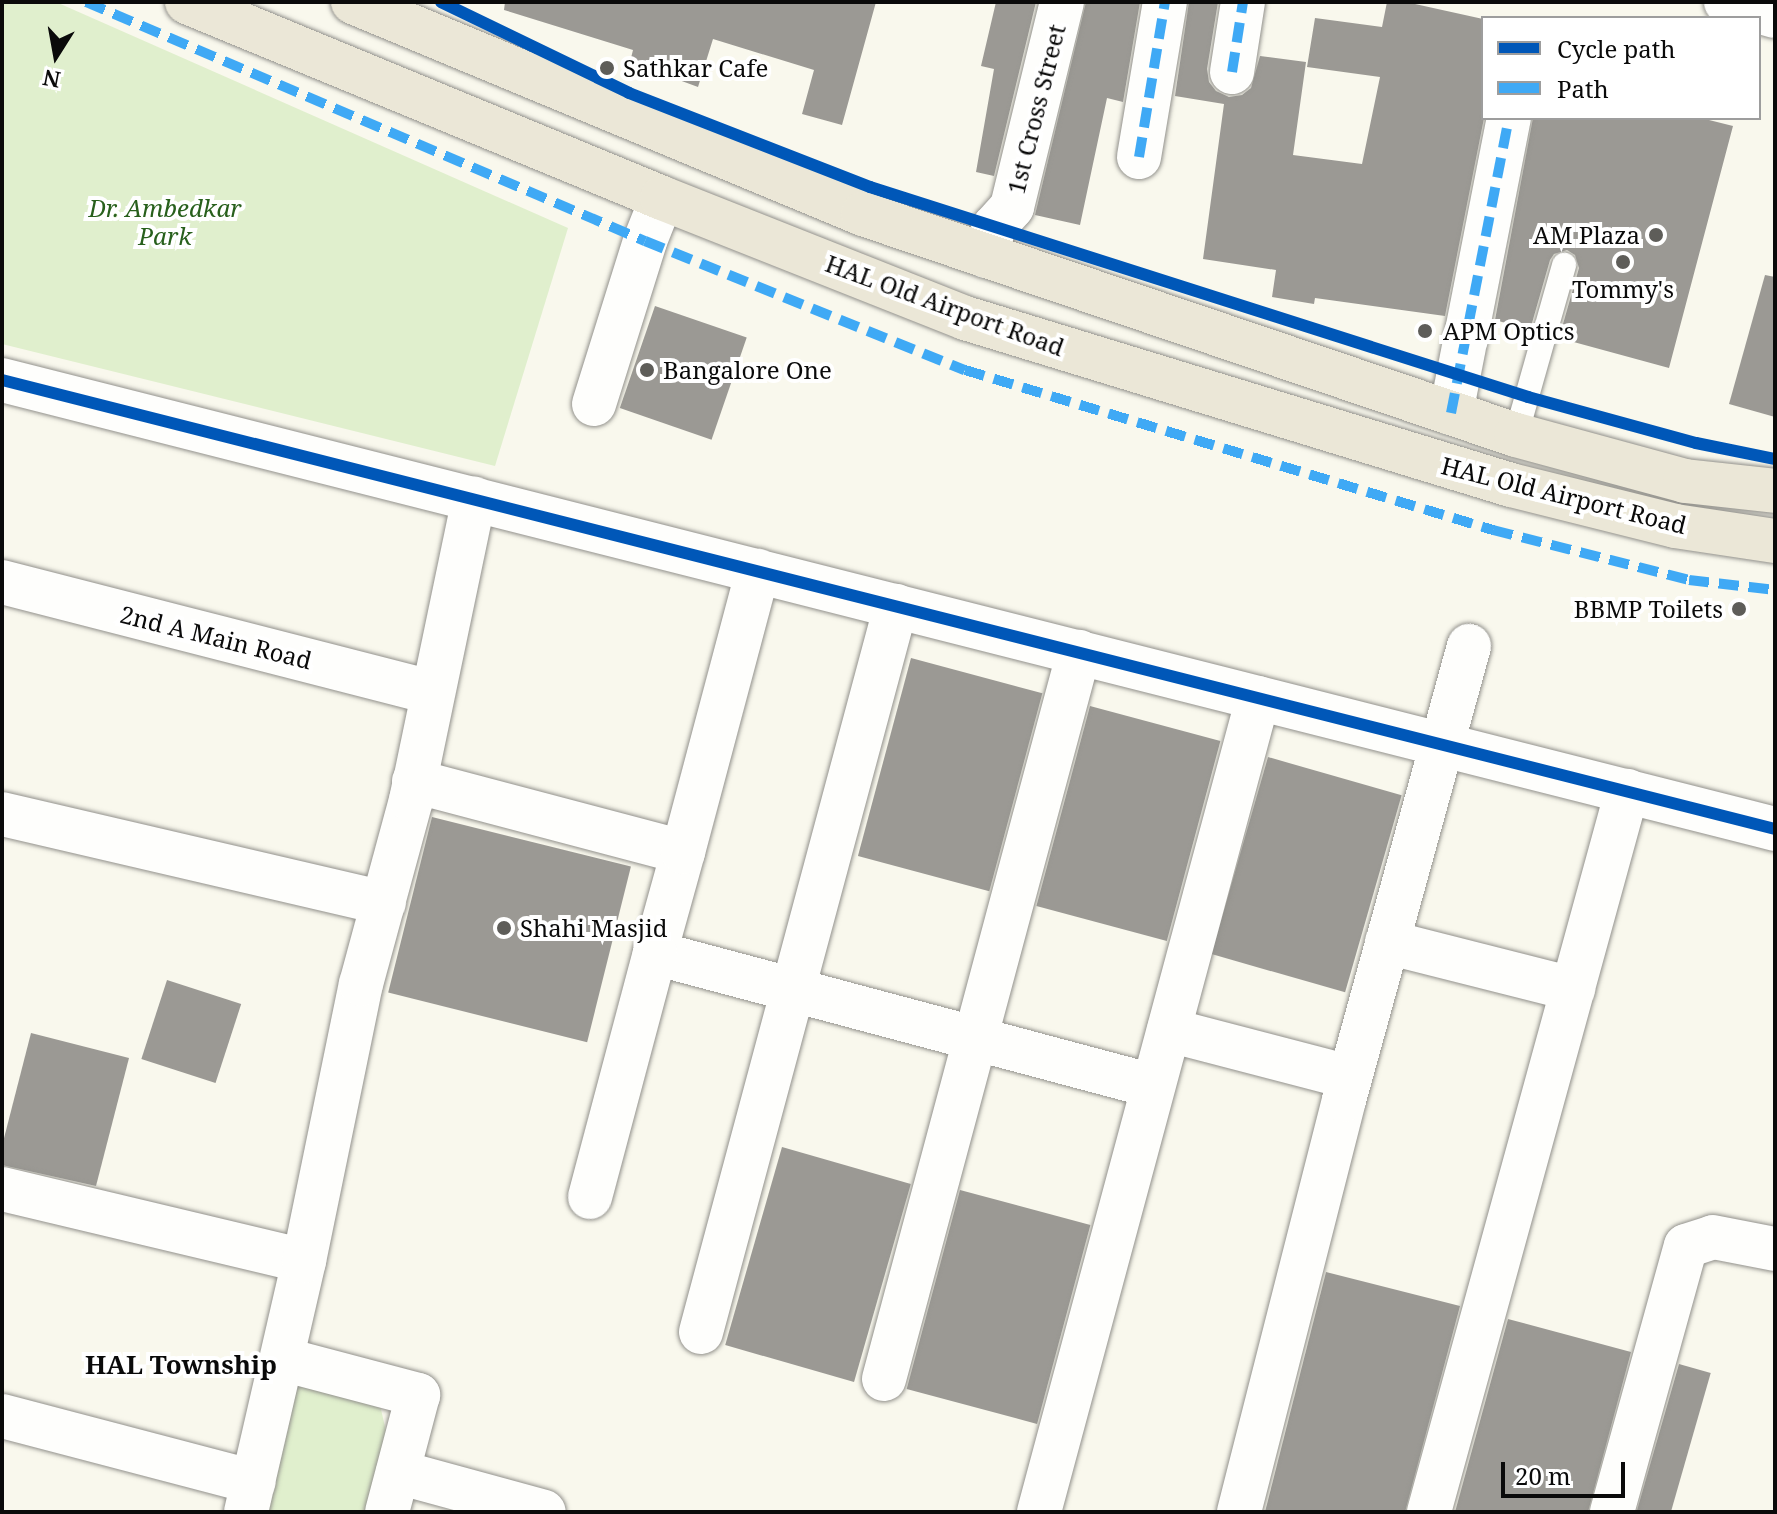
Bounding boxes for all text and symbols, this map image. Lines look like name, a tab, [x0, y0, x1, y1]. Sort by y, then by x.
north arrow	[16, 16, 96, 96]
legend	[1481, 16, 1761, 120]
street label: 1st Cross Street	[1001, 21, 1071, 197]
text: Cycle path	[1557, 32, 1676, 65]
place label: Sathkar Cafe	[623, 54, 768, 82]
marker: Sathkar Cafe	[598, 59, 616, 77]
text: N	[40, 63, 63, 96]
text: Path	[1557, 72, 1609, 105]
park label: Dr. Ambedkar Park	[88, 194, 242, 250]
place label: AM Plaza	[1533, 221, 1640, 249]
marker: AM Plaza	[1647, 226, 1665, 244]
street label: HAL Old Airport Road	[822, 248, 1068, 362]
marker: Tommy's	[1614, 253, 1632, 271]
place label: Tommy's	[1572, 275, 1674, 303]
place label: APM Optics	[1443, 317, 1574, 345]
marker: APM Optics	[1414, 320, 1436, 342]
place label: Bangalore One	[663, 356, 832, 384]
marker: Bangalore One	[638, 361, 656, 379]
street label: HAL Old Airport Road	[1438, 451, 1690, 539]
place label: BBMP Toilets	[1574, 595, 1723, 623]
street label: 2nd A Main Road	[117, 599, 315, 675]
marker: BBMP Toilets	[1730, 600, 1748, 618]
place label: Shahi Masjid	[520, 914, 667, 942]
marker: Shahi Masjid	[495, 919, 513, 937]
district label: HAL Township	[85, 1349, 277, 1381]
scale bar	[1505, 1446, 1629, 1496]
text: 20 m	[1515, 1459, 1571, 1492]

